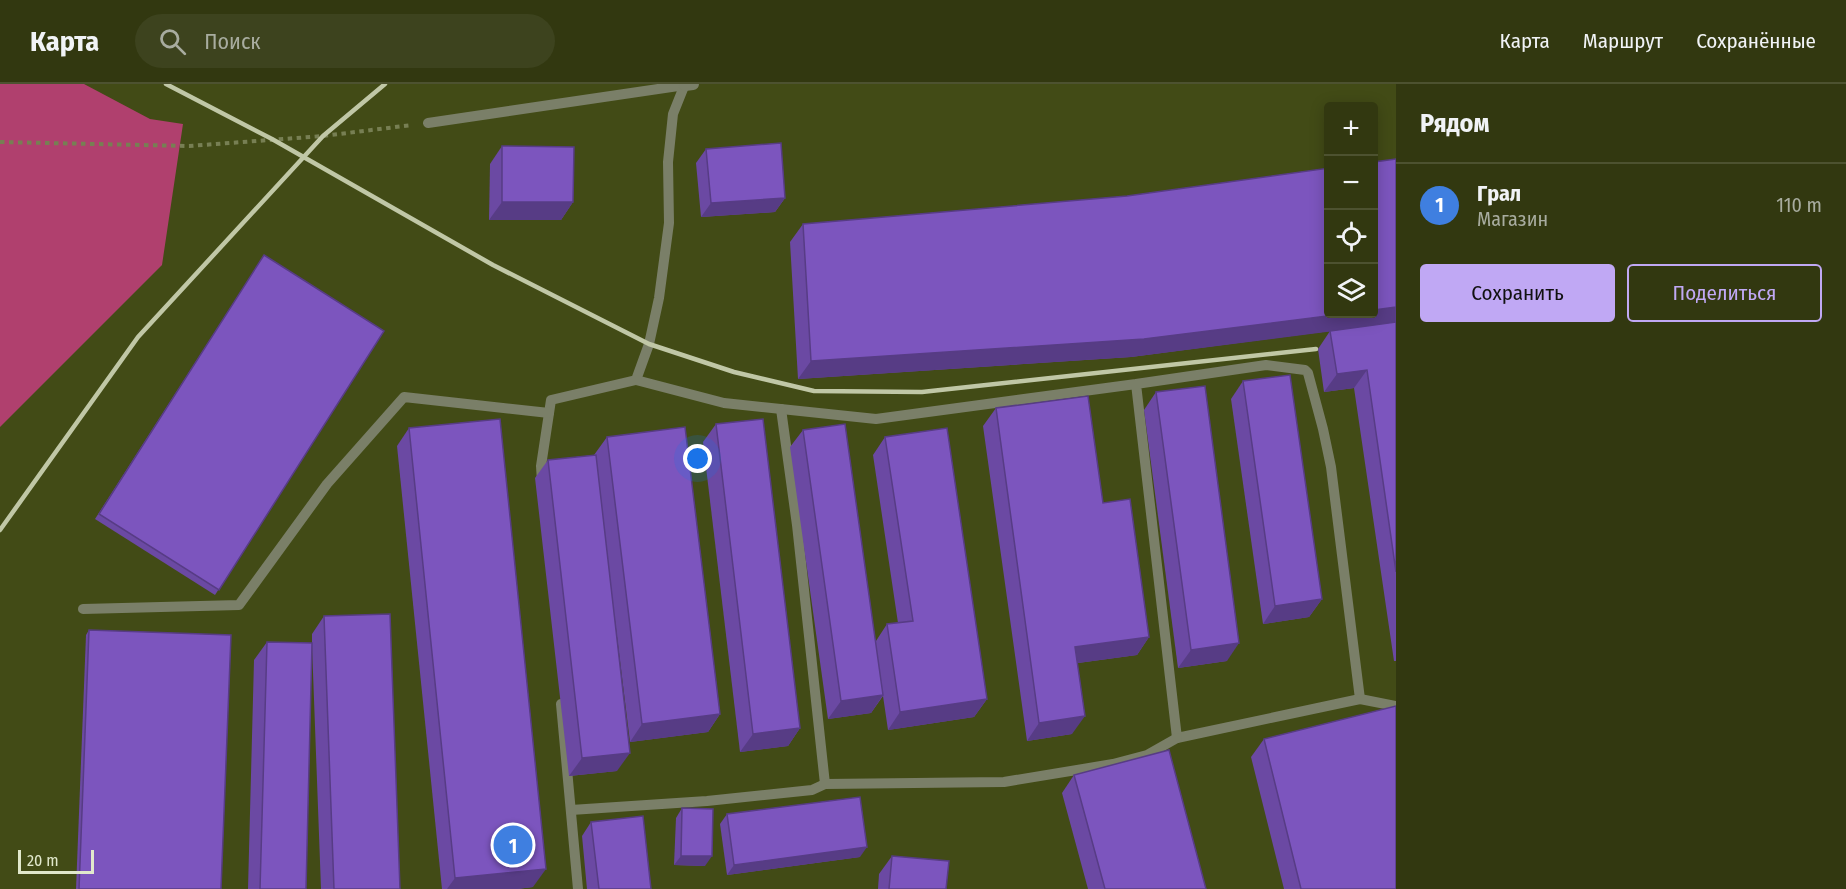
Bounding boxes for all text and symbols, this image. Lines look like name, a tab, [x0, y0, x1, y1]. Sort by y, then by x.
search box	[135, 14, 555, 68]
text: Карта	[30, 25, 99, 58]
icon: search	[156, 25, 189, 58]
text: Поиск	[204, 28, 261, 55]
text: Карта	[1500, 28, 1550, 54]
text: Маршрут	[1583, 28, 1663, 54]
text: Сохранённые	[1696, 28, 1816, 54]
map controls	[1324, 102, 1378, 318]
button: +	[1324, 102, 1378, 156]
text: Рядом	[1420, 108, 1489, 139]
button: −	[1324, 156, 1378, 210]
text: Грал	[1477, 180, 1521, 207]
text: 1	[1435, 193, 1444, 217]
text: 110 m	[1776, 193, 1822, 217]
text: Магазин	[1477, 207, 1548, 231]
button: locate	[1324, 210, 1378, 264]
button: layers	[1324, 264, 1378, 318]
button: Сохранить	[1420, 264, 1615, 322]
button: Поделиться	[1627, 264, 1822, 322]
your location	[683, 444, 712, 473]
pin: 1	[494, 822, 532, 867]
scale bar	[18, 847, 94, 874]
text: 20 m	[27, 851, 58, 870]

